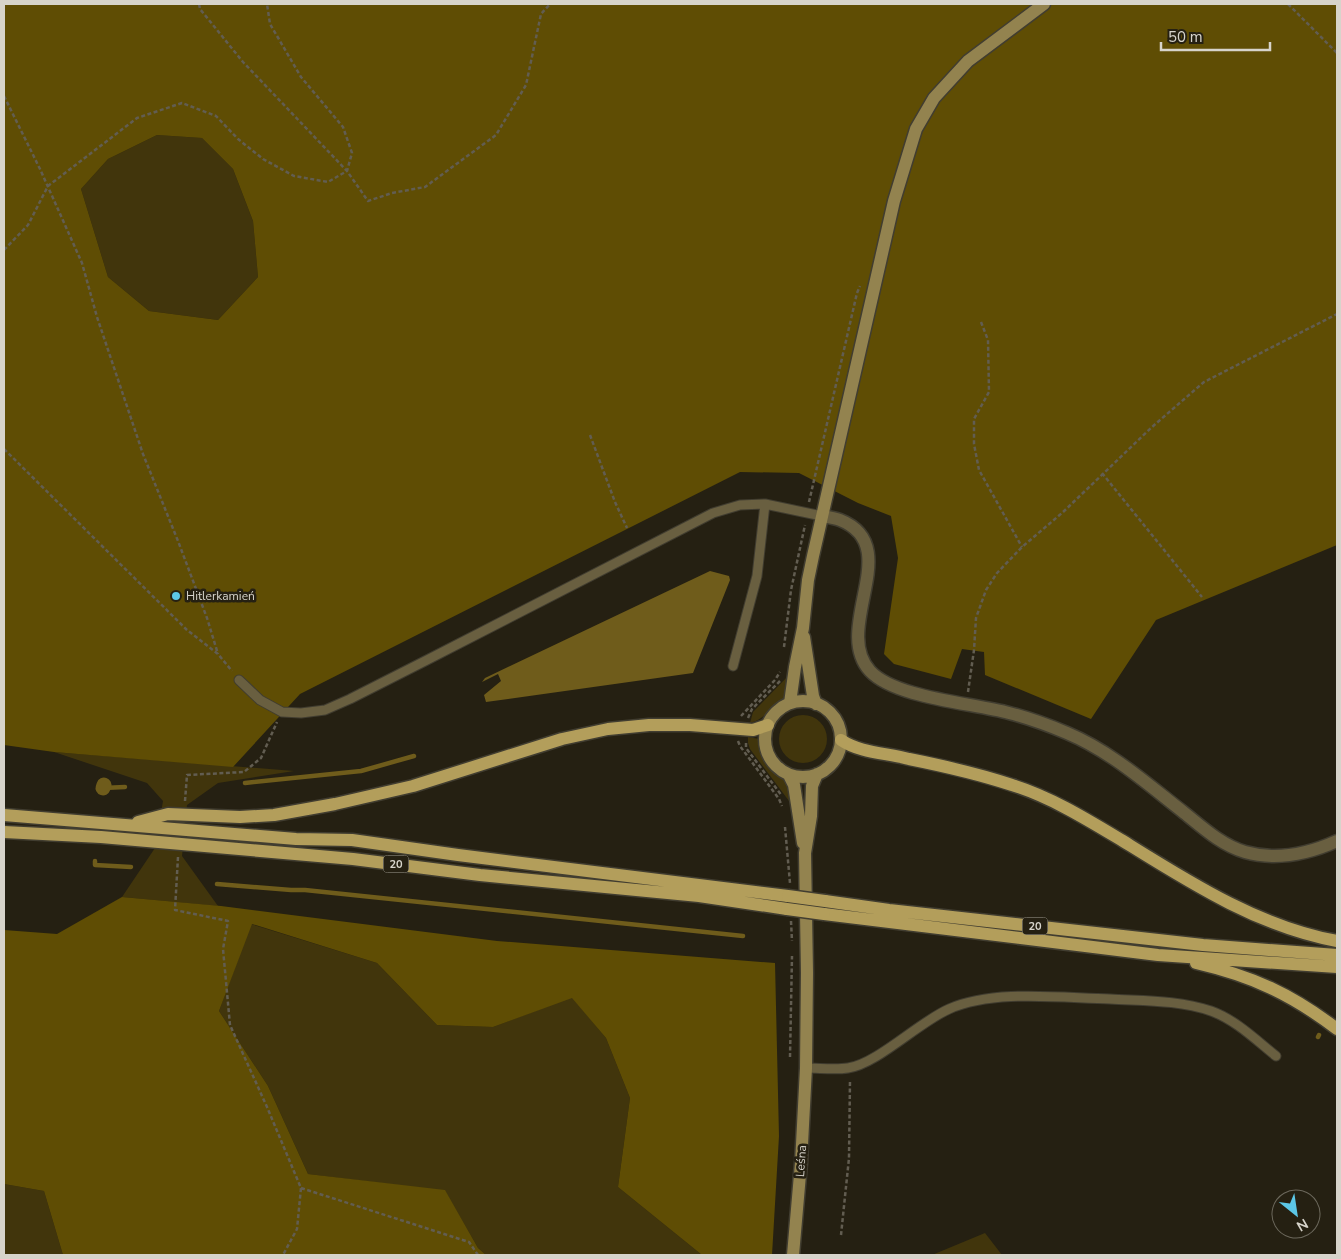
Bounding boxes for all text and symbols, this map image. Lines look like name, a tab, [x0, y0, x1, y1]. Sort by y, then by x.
scale bar	[1161, 20, 1270, 52]
text: 50 m	[1168, 27, 1203, 47]
place label: Hitlerkamień	[186, 588, 255, 604]
marker: Hitlerkamień	[170, 590, 182, 602]
road number: 20	[384, 856, 408, 872]
road number: 20	[1022, 918, 1048, 934]
street label: Leśna	[792, 1145, 810, 1177]
north arrow	[1271, 1189, 1321, 1239]
text: N	[1293, 1214, 1312, 1236]

